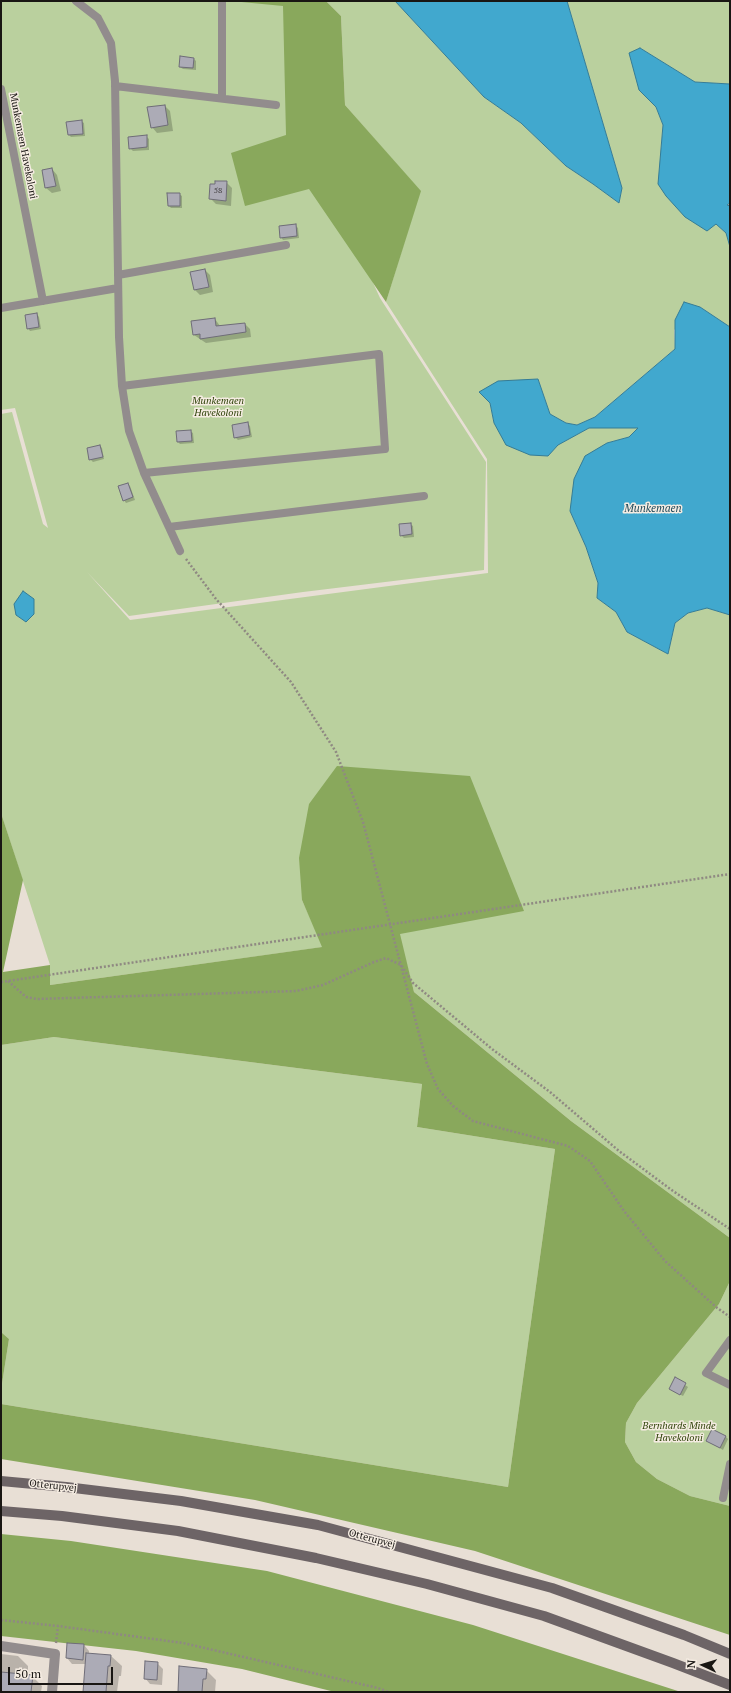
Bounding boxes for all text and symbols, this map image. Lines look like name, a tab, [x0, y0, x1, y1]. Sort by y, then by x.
street label: Munkemaen Havekoloni	[7, 92, 39, 200]
house number: 58	[214, 186, 222, 196]
park label: Munkemaen Havekoloni	[192, 395, 244, 418]
water label: Munkemaen	[624, 502, 682, 516]
park label: Bernhards Minde Havekoloni	[642, 1420, 716, 1444]
street label: Otterupvej	[29, 1478, 77, 1494]
street label: Otterupvej	[347, 1527, 397, 1551]
north arrow	[683, 1645, 723, 1685]
scale bar	[10, 1659, 115, 1685]
text: N	[684, 1660, 698, 1669]
text: 50 m	[15, 1666, 41, 1681]

